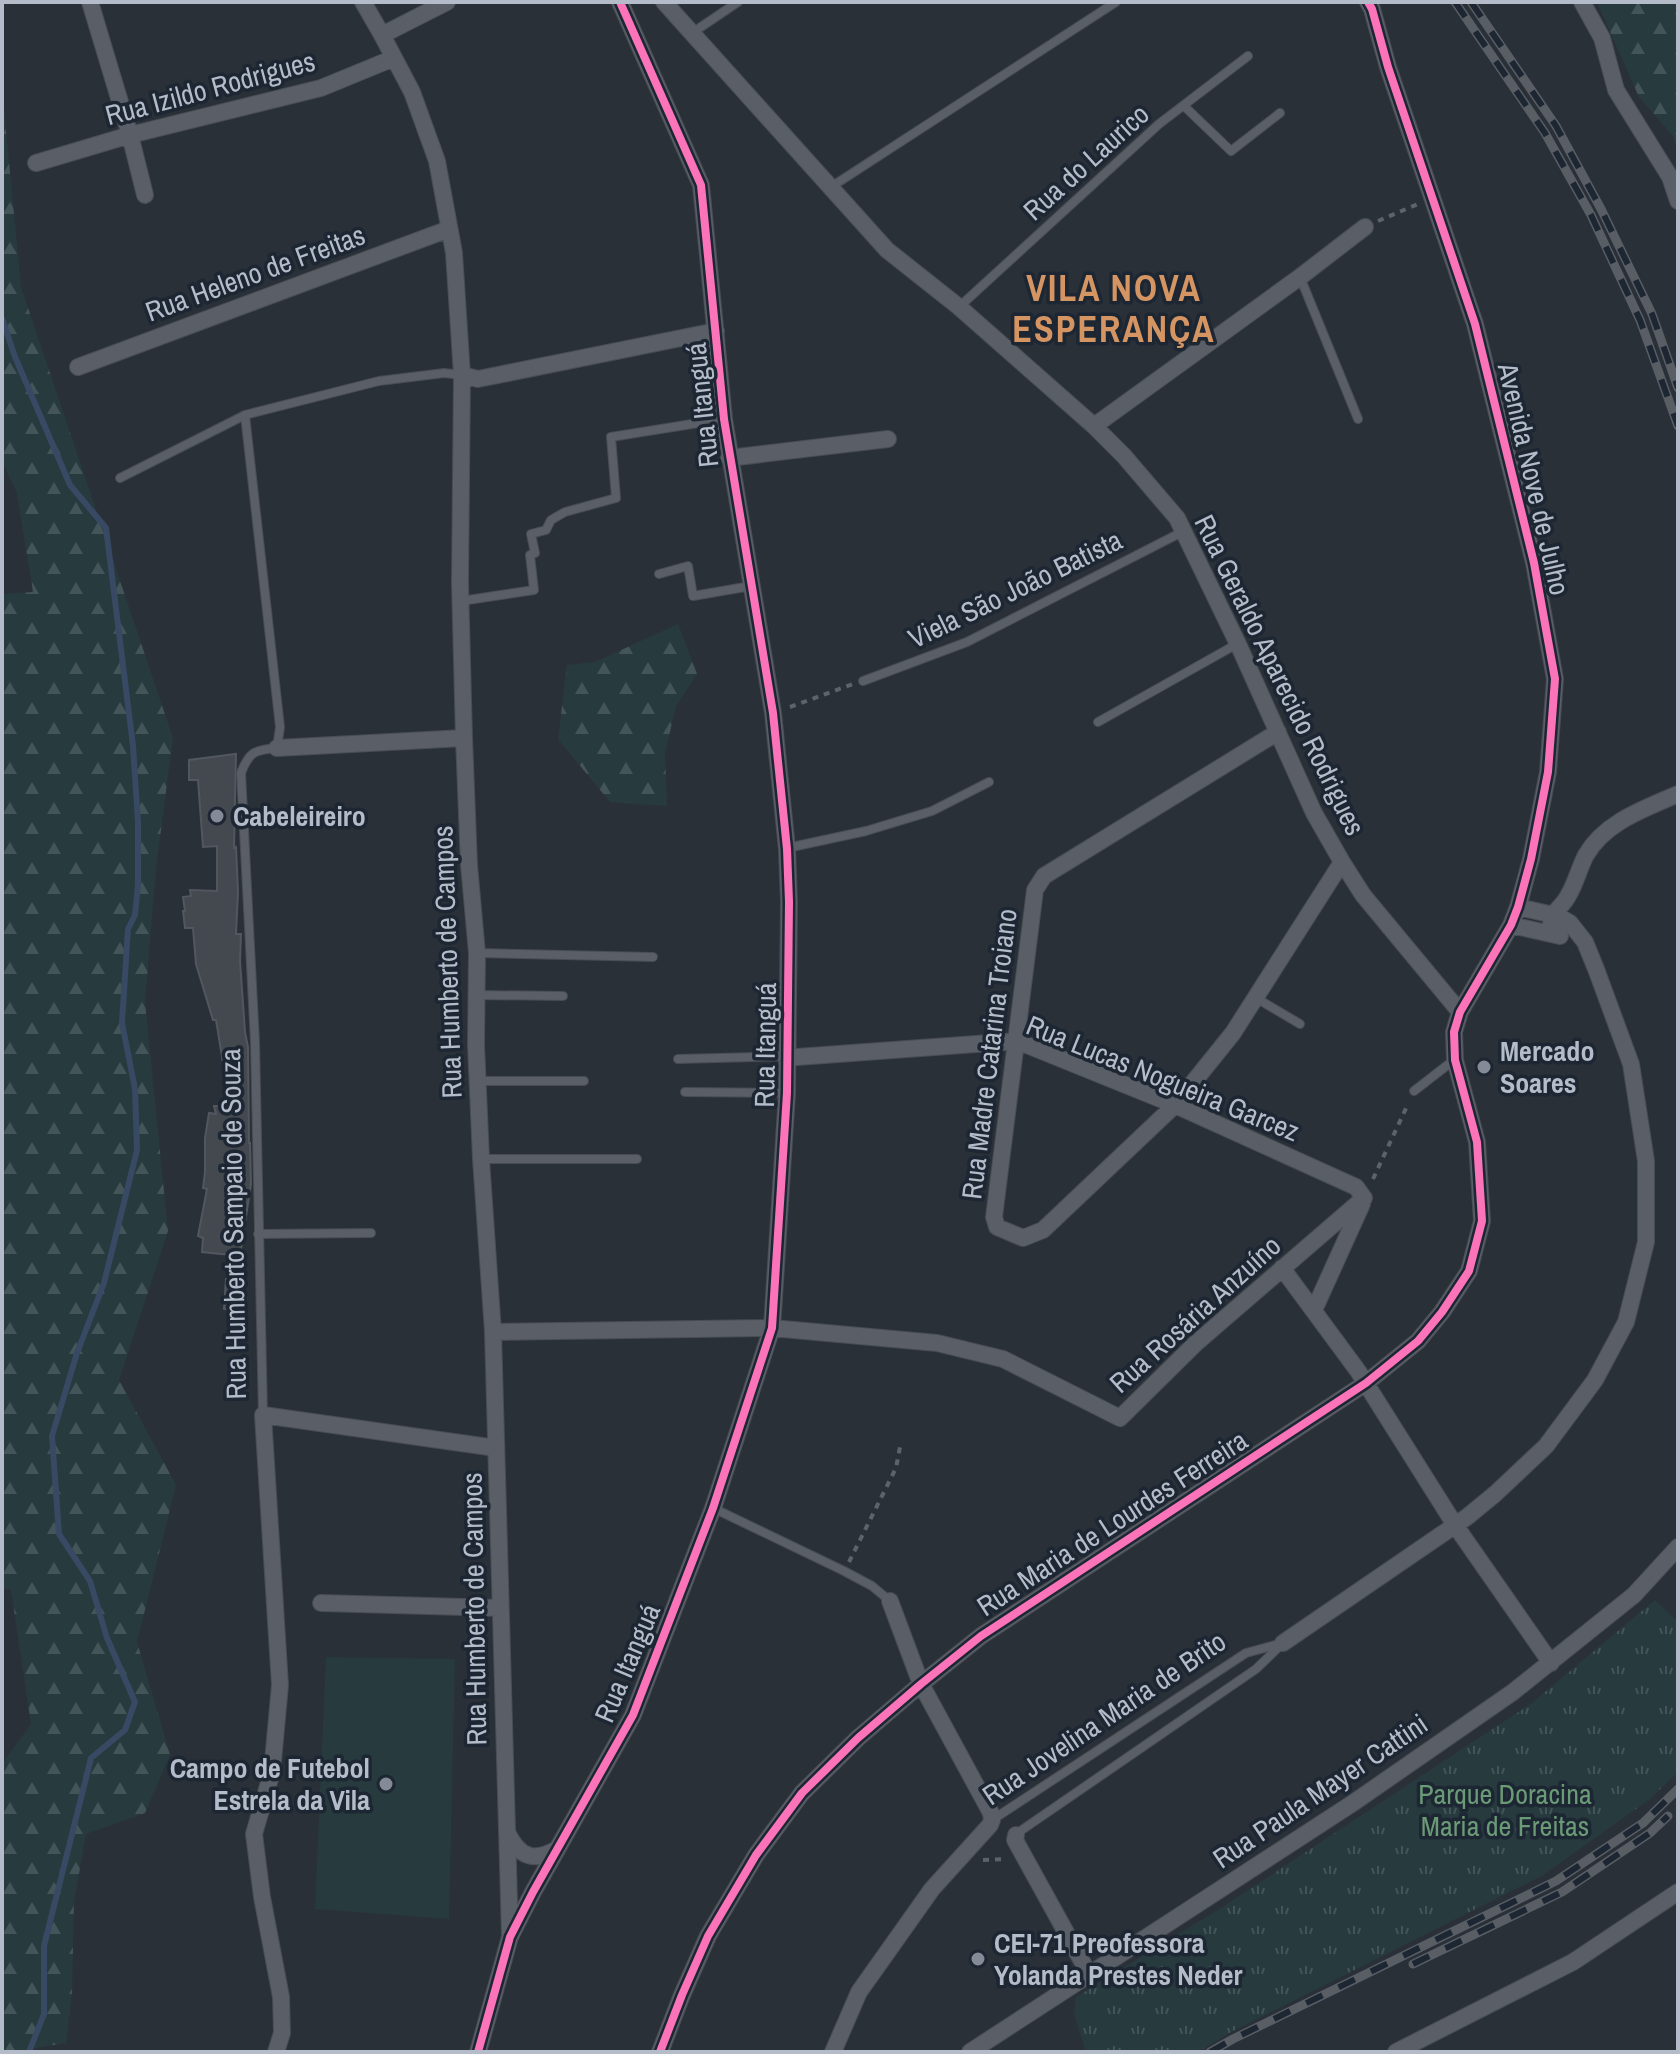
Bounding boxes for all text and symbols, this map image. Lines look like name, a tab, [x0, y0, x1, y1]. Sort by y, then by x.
street label: Rua Izildo Rodrigues	[101, 42, 319, 134]
street label: Rua do Laurico	[1015, 95, 1157, 229]
street label: Rua Heleno de Freitas	[140, 216, 370, 330]
district label: VILA NOVA ESPERANÇA	[1012, 264, 1216, 353]
street label: Rua Itanguá	[677, 341, 727, 469]
street label: Avenida Nove de Julho	[1489, 358, 1579, 599]
street label: Rua Geraldo Aparecido Rodrigues	[1186, 508, 1374, 842]
street label: Viela São João Batista	[902, 521, 1128, 657]
place label: Cabeleireiro	[233, 797, 366, 835]
marker: Cabeleireiro	[208, 807, 226, 825]
street label: Rua Humberto de Campos	[423, 825, 471, 1099]
street label: Rua Madre Catarina Troiano	[952, 907, 1026, 1201]
street label: Rua Itanguá	[745, 982, 785, 1108]
street label: Rua Lucas Nogueira Garcez	[1021, 1006, 1305, 1150]
place label: Mercado Soares	[1500, 1032, 1594, 1102]
street label: Rua Humberto Sampaio de Souza	[211, 1048, 255, 1400]
marker: Mercado Soares	[1475, 1058, 1493, 1076]
street label: Rua Rosária Anzuíno	[1101, 1227, 1289, 1401]
street label: Rua Maria de Lourdes Ferreira	[969, 1421, 1255, 1625]
street label: Rua Humberto de Campos	[453, 1472, 495, 1746]
street label: Rua Itanguá	[585, 1598, 669, 1728]
street label: Rua Jovelina Maria de Brito	[975, 1622, 1233, 1814]
street label: Rua Paula Mayer Cattini	[1205, 1705, 1435, 1877]
place label: Campo de Futebol Estrela da Vila	[170, 1749, 370, 1819]
marker: Campo de Futebol Estrela da Vila	[377, 1775, 395, 1793]
park label: Parque Doracina Maria de Freitas	[1418, 1775, 1592, 1845]
place label: CEI-71 Preofessora Yolanda Prestes Neder	[994, 1924, 1243, 1994]
marker: CEI-71 Preofessora Yolanda Prestes Neder	[969, 1950, 987, 1968]

